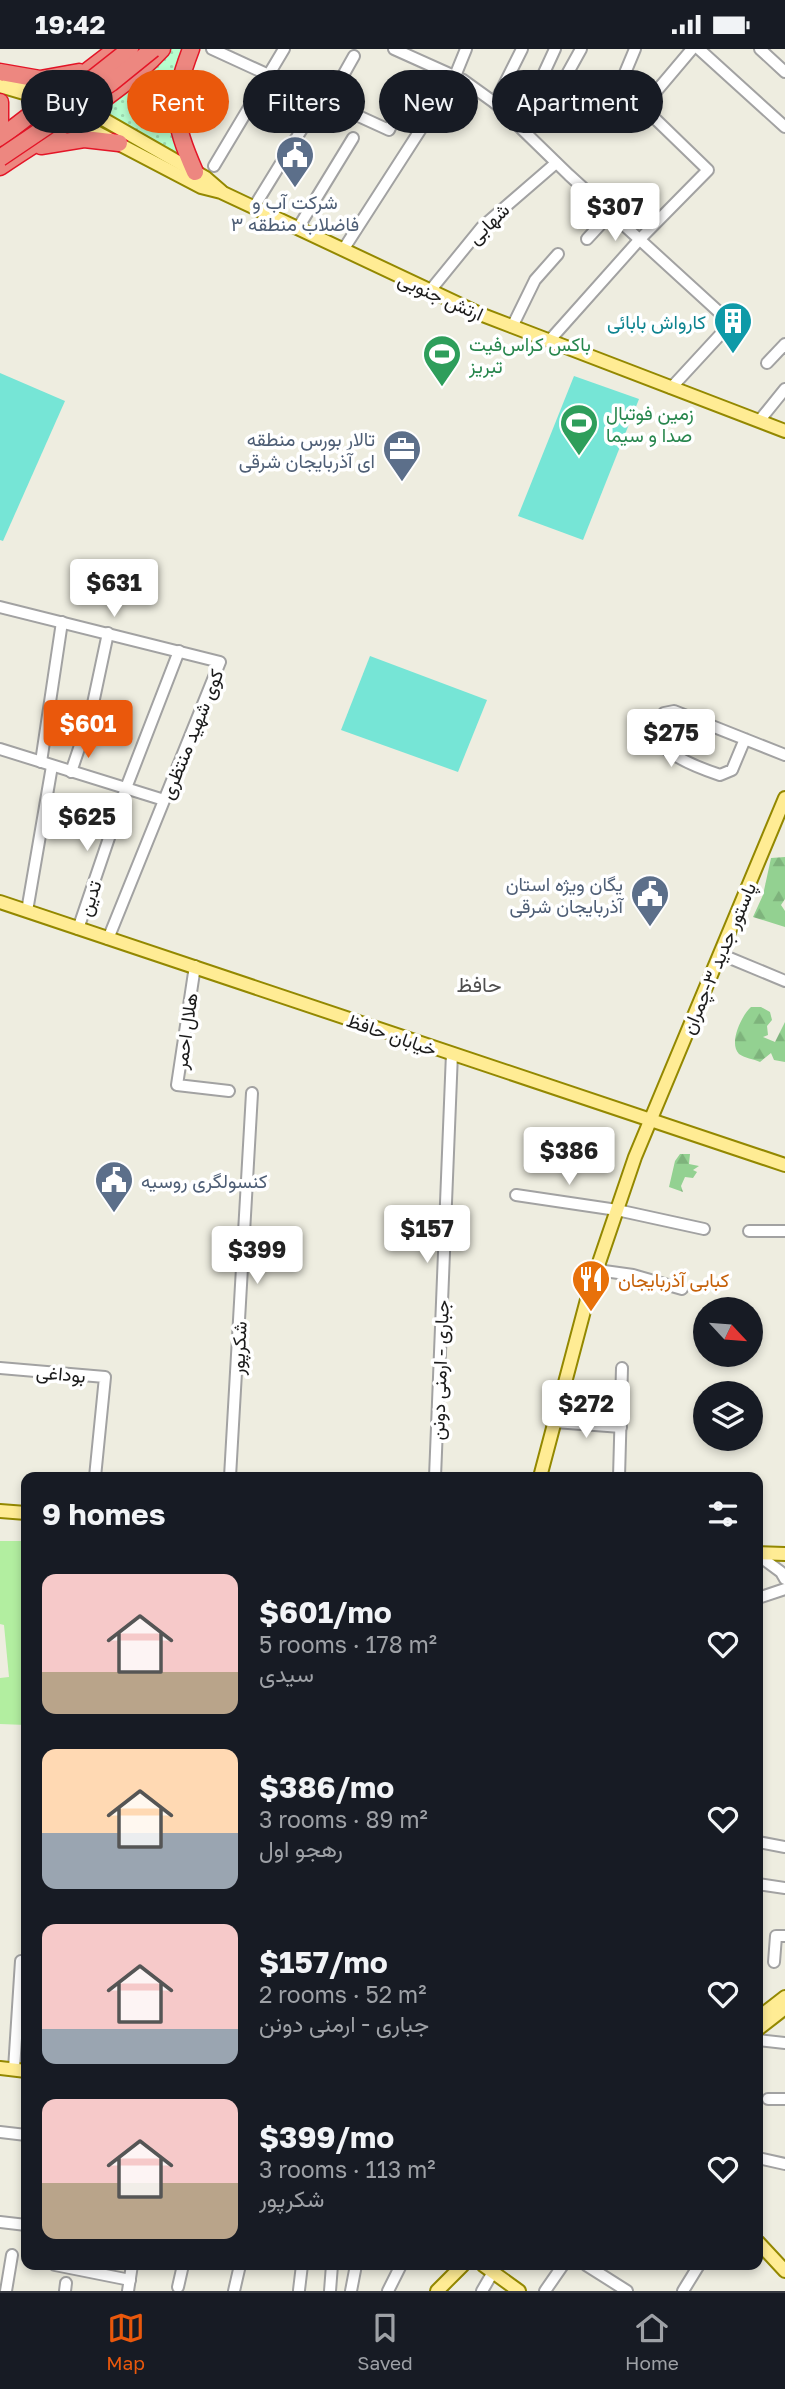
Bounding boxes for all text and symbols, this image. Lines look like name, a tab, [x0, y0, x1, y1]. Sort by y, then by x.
text: 19:42	[35, 9, 105, 40]
chip: Buy	[21, 70, 113, 133]
chip: Rent	[127, 70, 229, 133]
chip: Filters	[243, 70, 365, 133]
chip: New	[379, 70, 478, 133]
chip: Apartment	[492, 70, 663, 133]
public building icon: شرکت آب و فاضلاب منطقه ۳	[274, 134, 316, 189]
pin: $307	[574, 183, 656, 243]
place label: شرکت آب و فاضلاب منطقه ۳	[231, 190, 359, 236]
text: $307	[587, 192, 643, 220]
street label: شهابی	[462, 198, 514, 249]
street label: ارتش جنوبی	[394, 267, 487, 326]
building icon: کارواش بابائی	[712, 300, 754, 355]
place label: کارواش بابائی	[607, 310, 706, 334]
place label: باکس کراس‌فیت تبریز	[468, 332, 591, 378]
sports icon: باکس کراس‌فیت تبریز	[421, 333, 463, 388]
place label: زمین فوتبال صدا و سیما	[606, 401, 694, 447]
sports icon: زمین فوتبال صدا و سیما	[558, 402, 600, 457]
place label: تالار بورس منطقه ای آذربایجان شرقی	[239, 427, 375, 473]
office icon: تالار بورس منطقه ای آذربایجان شرقی	[381, 428, 423, 483]
pin: $631	[73, 559, 155, 619]
text: $631	[86, 568, 142, 596]
street label: کوی شهید منتظری	[154, 666, 228, 803]
pin: $601	[47, 701, 129, 760]
text: $601	[60, 709, 116, 737]
pin: $275	[630, 709, 712, 769]
text: $275	[643, 718, 699, 746]
pin: $625	[46, 793, 128, 853]
text: $625	[58, 802, 116, 830]
place label: یگان ویژه استان آذربایجان شرقی	[506, 872, 625, 918]
public building icon: یگان ویژه استان آذربایجان شرقی	[629, 873, 671, 928]
street label: تدین	[72, 877, 107, 919]
street label: پاستور جدید ۳-چمران	[676, 879, 763, 1039]
district label: حافظ	[456, 971, 502, 997]
street label: هلال احمر	[168, 991, 203, 1072]
street label: خیابان حافظ	[344, 1008, 440, 1061]
pin: $386	[528, 1127, 610, 1187]
text: $386	[540, 1136, 598, 1164]
public building icon: کنسولگری روسیه	[93, 1159, 135, 1214]
place label: کنسولگری روسیه	[141, 1169, 267, 1193]
pin: $157	[386, 1205, 468, 1265]
text: $157	[400, 1214, 454, 1242]
pin: $399	[216, 1227, 298, 1286]
text: $399	[228, 1235, 286, 1263]
restaurant icon: کبابی آذربایجان	[570, 1258, 612, 1313]
place label: کبابی آذربایجان	[618, 1268, 729, 1292]
north arrow	[693, 1297, 763, 1367]
map controls	[693, 1297, 763, 1451]
street label: جباری - ارمنی دونن	[425, 1299, 454, 1441]
street label: شکرپور	[225, 1320, 254, 1377]
street label: بوداغی	[35, 1359, 87, 1388]
pin: $272	[545, 1381, 627, 1440]
button: layers	[693, 1381, 763, 1451]
text: $272	[558, 1389, 614, 1417]
icon: filters	[704, 1495, 742, 1533]
text: 9 homes	[42, 1496, 165, 1532]
text: $601/mo	[259, 1594, 392, 1630]
icon: home	[98, 1602, 182, 1686]
icon: heart	[704, 1625, 742, 1663]
text: 5 rooms · 178 m²	[259, 1630, 437, 1658]
text: سیدی	[259, 1659, 314, 1687]
text: $386/mo	[259, 1769, 394, 1805]
icon: home	[98, 1777, 182, 1861]
icon: heart	[704, 1800, 742, 1838]
text: 3 rooms · 89 m²	[259, 1805, 428, 1833]
text: رهجو اول	[259, 1834, 343, 1862]
text: $157/mo	[259, 1944, 388, 1980]
icon: home	[98, 1952, 182, 2036]
icon: heart	[704, 1975, 742, 2013]
text: 2 rooms · 52 m²	[259, 1980, 426, 2008]
text: جباری - ارمنی دونن	[259, 2009, 429, 2037]
text: $399/mo	[259, 2119, 394, 2155]
icon: home	[98, 2127, 182, 2211]
icon: heart	[704, 2150, 742, 2188]
text: 3 rooms · 113 m²	[259, 2155, 436, 2183]
text: شکرپور	[259, 2184, 324, 2212]
tab: Map	[106, 2309, 145, 2374]
tab: Saved	[357, 2309, 413, 2374]
tab: Home	[625, 2309, 679, 2374]

